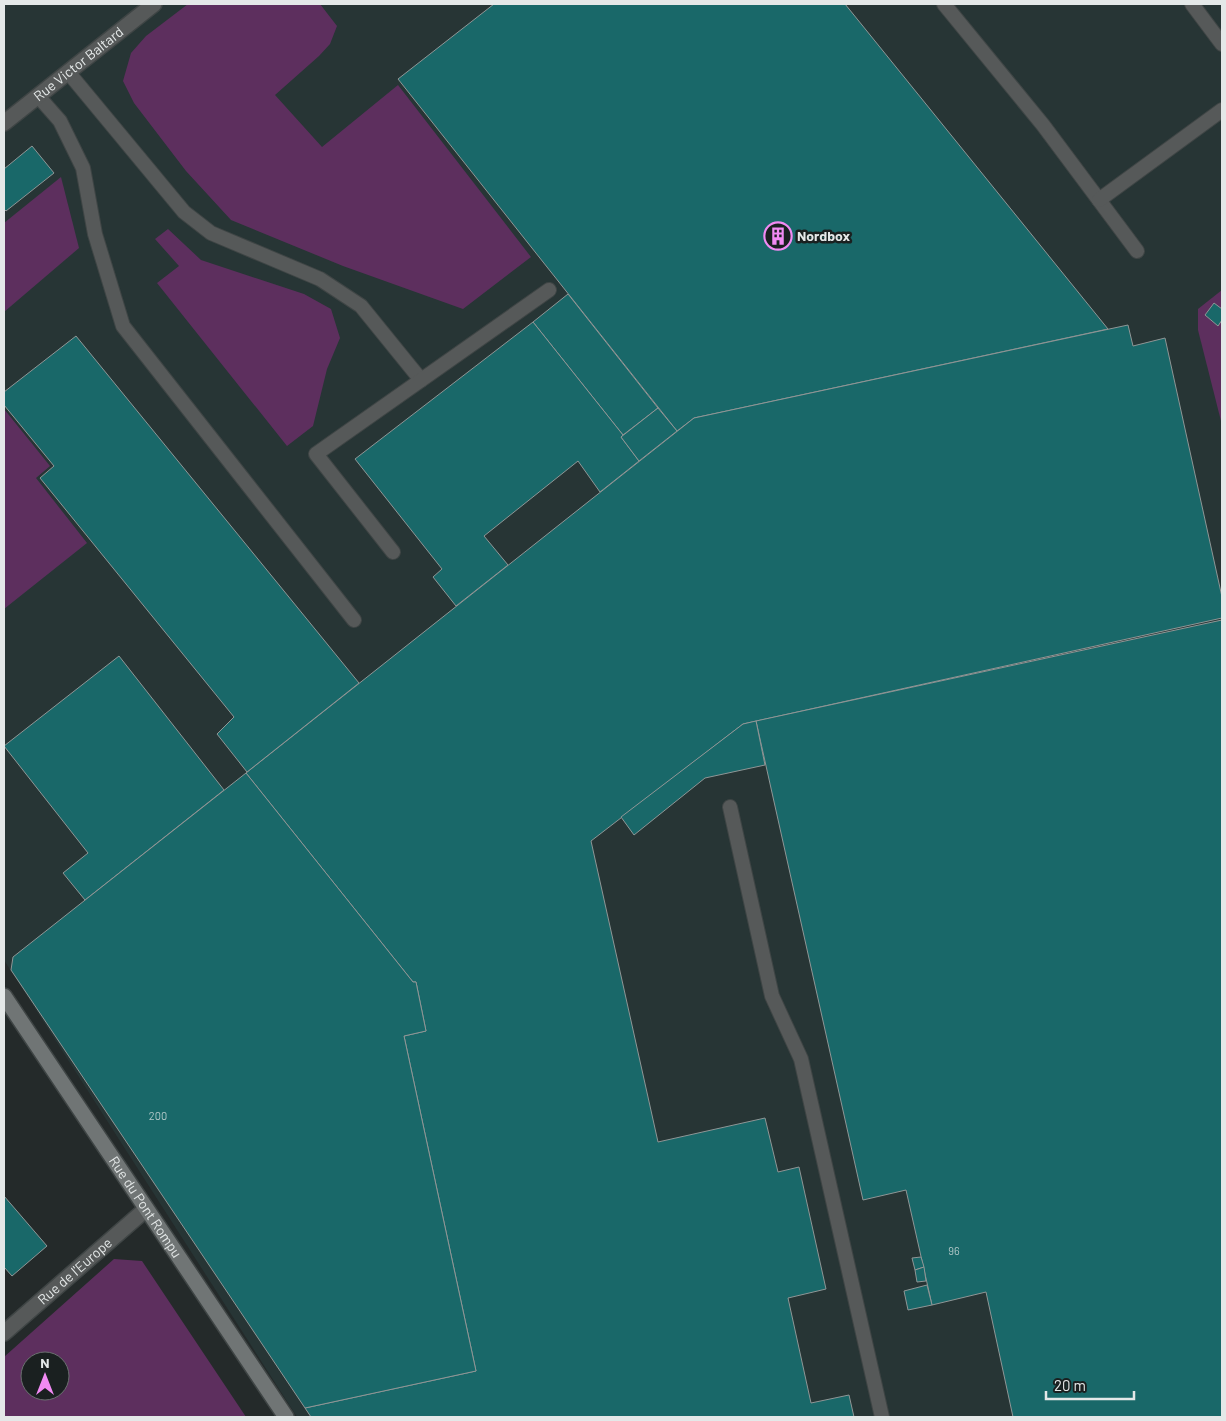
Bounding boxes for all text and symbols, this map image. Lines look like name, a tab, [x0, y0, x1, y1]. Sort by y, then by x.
street label: Rue Victor Baltard	[30, 23, 126, 104]
building icon: Nordbox	[763, 221, 793, 251]
place label: Nordbox	[797, 227, 850, 244]
house number: 200	[149, 1109, 167, 1122]
street label: Rue du Pont Rompu	[106, 1153, 186, 1261]
street label: Rue de l'Europe	[34, 1234, 115, 1308]
house number: 96	[948, 1244, 960, 1257]
north arrow	[20, 1351, 70, 1401]
text: N	[40, 1354, 50, 1371]
scale bar	[1046, 1368, 1134, 1400]
text: 20 m	[1054, 1376, 1086, 1394]

